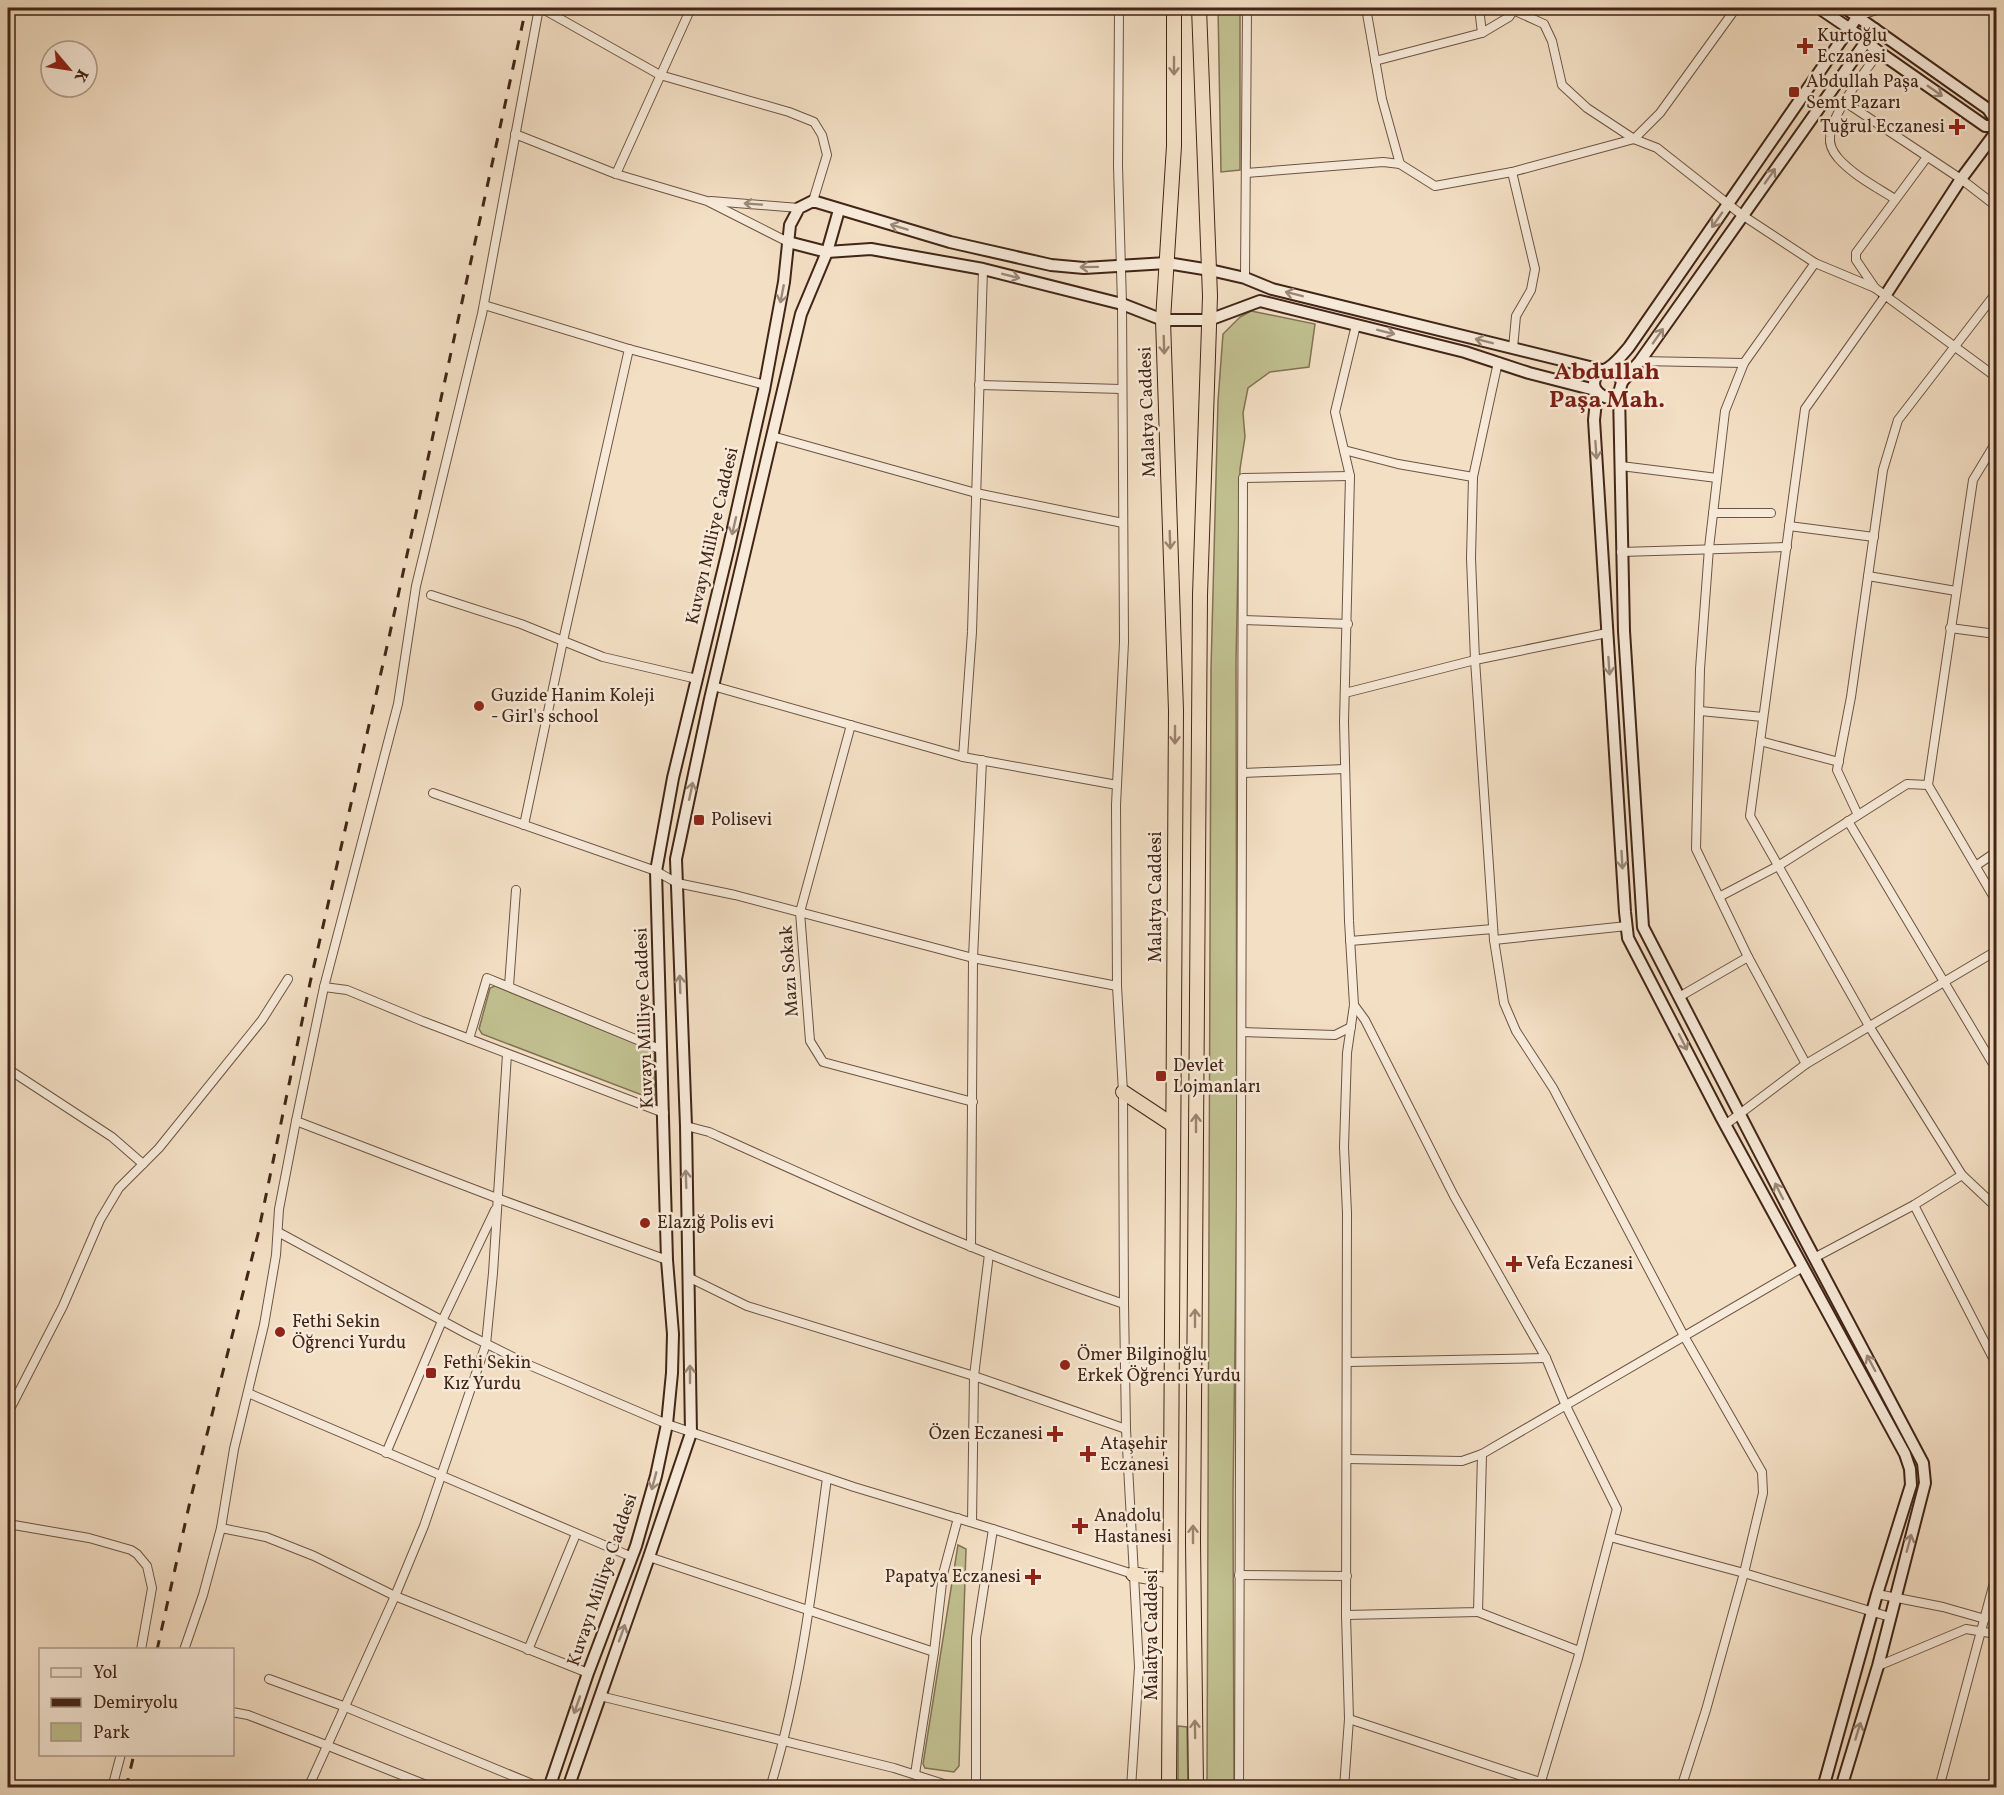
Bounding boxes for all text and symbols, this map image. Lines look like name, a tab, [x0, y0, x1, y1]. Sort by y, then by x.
place label: Kurtoğlu Eczanesi	[1817, 24, 1887, 70]
north arrow	[39, 39, 99, 99]
marker: Kurtoğlu Eczanesi	[1798, 39, 1812, 53]
one-way arrow	[1168, 55, 1180, 75]
text: K	[68, 65, 93, 86]
place label: Abdullah Paşa Semt Pazarı	[1806, 70, 1919, 116]
marker: Abdullah Paşa Semt Pazarı	[1787, 85, 1801, 99]
one-way arrow	[1926, 85, 1942, 97]
place label: Tuğrul Eczanesi	[1820, 115, 1945, 140]
marker: Tuğrul Eczanesi	[1950, 120, 1964, 134]
one-way arrow	[1763, 168, 1776, 184]
one-way arrow	[744, 199, 763, 210]
one-way arrow	[1711, 211, 1723, 228]
one-way arrow	[890, 221, 909, 232]
one-way arrow	[1080, 261, 1100, 273]
one-way arrow	[1001, 270, 1020, 282]
one-way arrow	[776, 284, 787, 304]
one-way arrow	[1285, 288, 1304, 300]
one-way arrow	[1376, 327, 1395, 339]
one-way arrow	[1652, 328, 1664, 344]
one-way arrow	[1158, 334, 1170, 354]
one-way arrow	[1475, 334, 1494, 346]
street label: Malatya Caddesi	[1133, 346, 1163, 478]
district label: Abdullah Paşa Mah.	[1549, 356, 1665, 418]
one-way arrow	[1591, 439, 1602, 459]
street label: Kuvayı Milliye Caddesi	[680, 445, 746, 627]
one-way arrow	[727, 517, 739, 536]
one-way arrow	[1164, 529, 1176, 549]
one-way arrow	[1604, 655, 1615, 675]
place label: Guzide Hanim Koleji - Girl's school	[491, 684, 655, 730]
marker: Guzide Hanim Koleji - Girl's school	[472, 699, 486, 713]
one-way arrow	[1169, 724, 1181, 744]
one-way arrow	[685, 782, 697, 801]
place label: Polisevi	[711, 808, 772, 833]
marker: Polisevi	[692, 813, 706, 827]
street label: Malatya Caddesi	[1144, 831, 1169, 963]
one-way arrow	[1617, 850, 1628, 870]
street label: Mazı Sokak	[774, 924, 806, 1018]
street label: Kuvayı Milliye Caddesi	[629, 927, 661, 1109]
one-way arrow	[674, 975, 686, 995]
one-way arrow	[1677, 1032, 1689, 1050]
place label: Devlet Lojmanları	[1173, 1054, 1261, 1100]
marker: Devlet Lojmanları	[1154, 1069, 1168, 1083]
one-way arrow	[1190, 1114, 1202, 1134]
one-way arrow	[680, 1170, 691, 1190]
one-way arrow	[1773, 1182, 1785, 1200]
place label: Elazığ Polis evi	[657, 1211, 774, 1236]
marker: Elazığ Polis evi	[638, 1216, 652, 1230]
place label: Vefa Eczanesi	[1526, 1252, 1633, 1277]
marker: Vefa Eczanesi	[1507, 1257, 1521, 1271]
one-way arrow	[1189, 1309, 1200, 1329]
place label: Fethi Sekin Öğrenci Yurdu	[292, 1310, 406, 1356]
marker: Fethi Sekin Öğrenci Yurdu	[273, 1325, 287, 1339]
place label: Ömer Bilginoğlu Erkek Öğrenci Yurdu	[1077, 1343, 1241, 1389]
place label: Fethi Sekin Kız Yurdu	[443, 1351, 531, 1397]
one-way arrow	[1865, 1355, 1876, 1373]
marker: Ömer Bilginoğlu Erkek Öğrenci Yurdu	[1058, 1358, 1072, 1372]
one-way arrow	[684, 1365, 696, 1385]
marker: Fethi Sekin Kız Yurdu	[424, 1366, 438, 1380]
place label: Özen Eczanesi	[929, 1422, 1043, 1447]
marker: Özen Eczanesi	[1048, 1427, 1062, 1441]
place label: Ataşehir Eczanesi	[1100, 1432, 1169, 1478]
marker: Ataşehir Eczanesi	[1081, 1447, 1095, 1461]
one-way arrow	[648, 1471, 660, 1490]
street label: Kuvayı Milliye Caddesi	[562, 1490, 644, 1670]
place label: Anadolu Hastanesi	[1094, 1504, 1172, 1550]
marker: Anadolu Hastanesi	[1071, 1517, 1089, 1535]
one-way arrow	[1187, 1525, 1199, 1545]
one-way arrow	[1904, 1534, 1916, 1553]
place label: Papatya Eczanesi	[885, 1565, 1021, 1590]
street label: Malatya Caddesi	[1140, 1569, 1165, 1701]
marker: Papatya Eczanesi	[1026, 1570, 1040, 1584]
one-way arrow	[618, 1625, 629, 1643]
legend	[39, 1648, 234, 1756]
text: Yol	[93, 1661, 118, 1686]
text: Demiryolu	[93, 1691, 178, 1716]
one-way arrow	[571, 1695, 582, 1714]
one-way arrow	[1189, 1720, 1201, 1740]
text: Park	[93, 1721, 130, 1746]
one-way arrow	[1853, 1722, 1864, 1741]

